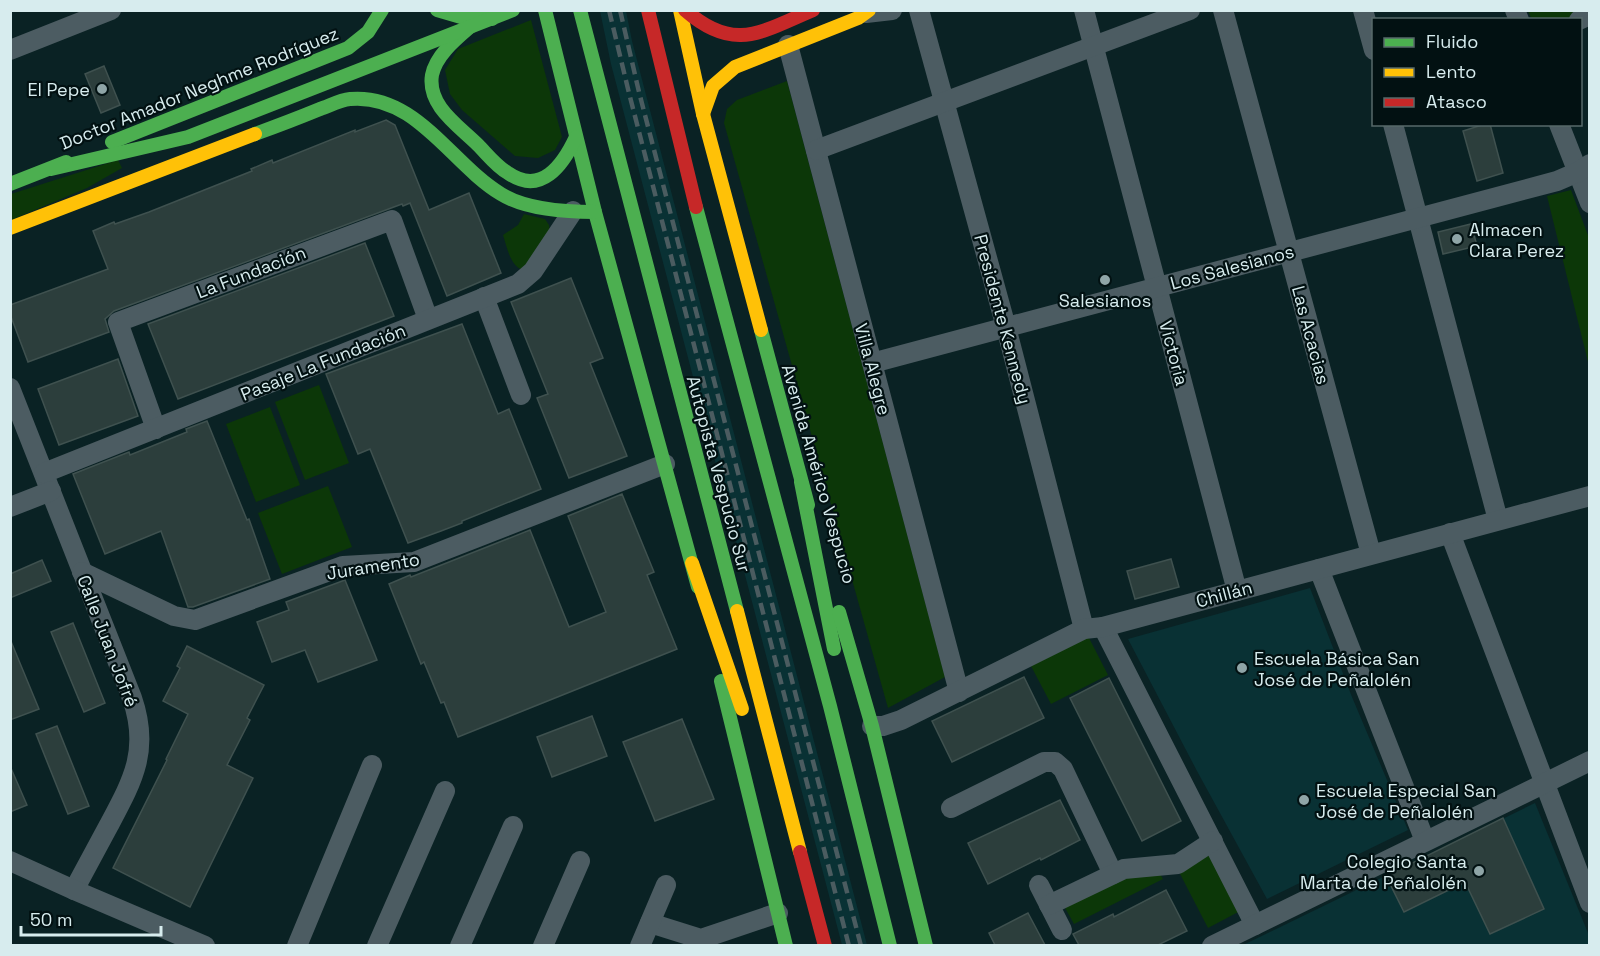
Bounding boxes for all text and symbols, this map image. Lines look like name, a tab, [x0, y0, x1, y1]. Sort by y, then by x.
legend	[1372, 18, 1582, 126]
street label: Doctor Amador Neghme Rodríguez	[56, 21, 342, 155]
text: Fluido	[1426, 30, 1478, 53]
text: Lento	[1426, 60, 1476, 83]
place label: El Pepe	[27, 78, 90, 101]
marker: El Pepe	[95, 82, 109, 96]
text: Atasco	[1426, 90, 1487, 113]
place label: Almacen Clara Perez	[1469, 218, 1564, 262]
street label: Presidente Kennedy	[969, 232, 1037, 406]
marker: Almacen Clara Perez	[1450, 232, 1464, 246]
street label: Los Salesianos	[1168, 239, 1296, 295]
street label: La Fundación	[193, 241, 309, 303]
marker: Salesianos	[1098, 273, 1112, 287]
street label: Las Acacias	[1287, 283, 1335, 387]
place label: Salesianos	[1059, 289, 1151, 312]
street label: Pasaje La Fundación	[237, 318, 409, 406]
street label: Victoria	[1154, 318, 1194, 388]
street label: Villa Alegre	[850, 321, 896, 417]
street label: Avenida Américo Vespucio	[777, 362, 861, 586]
street label: Autopista Vespucio Sur	[682, 373, 756, 575]
street label: Juramento	[325, 547, 421, 585]
street label: Calle Juan Jofré	[72, 572, 144, 710]
street label: Chillán	[1193, 575, 1255, 613]
place label: Escuela Básica San José de Peñalolén	[1254, 647, 1420, 691]
marker: Escuela Básica San José de Peñalolén	[1235, 661, 1249, 675]
place label: Escuela Especial San José de Peñalolén	[1316, 779, 1496, 823]
marker: Escuela Especial San José de Peñalolén	[1297, 793, 1311, 807]
place label: Colegio Santa Marta de Peñalolén	[1300, 850, 1467, 894]
marker: Colegio Santa Marta de Peñalolén	[1472, 864, 1486, 878]
scale bar	[21, 899, 160, 937]
text: 50 m	[30, 908, 72, 931]

